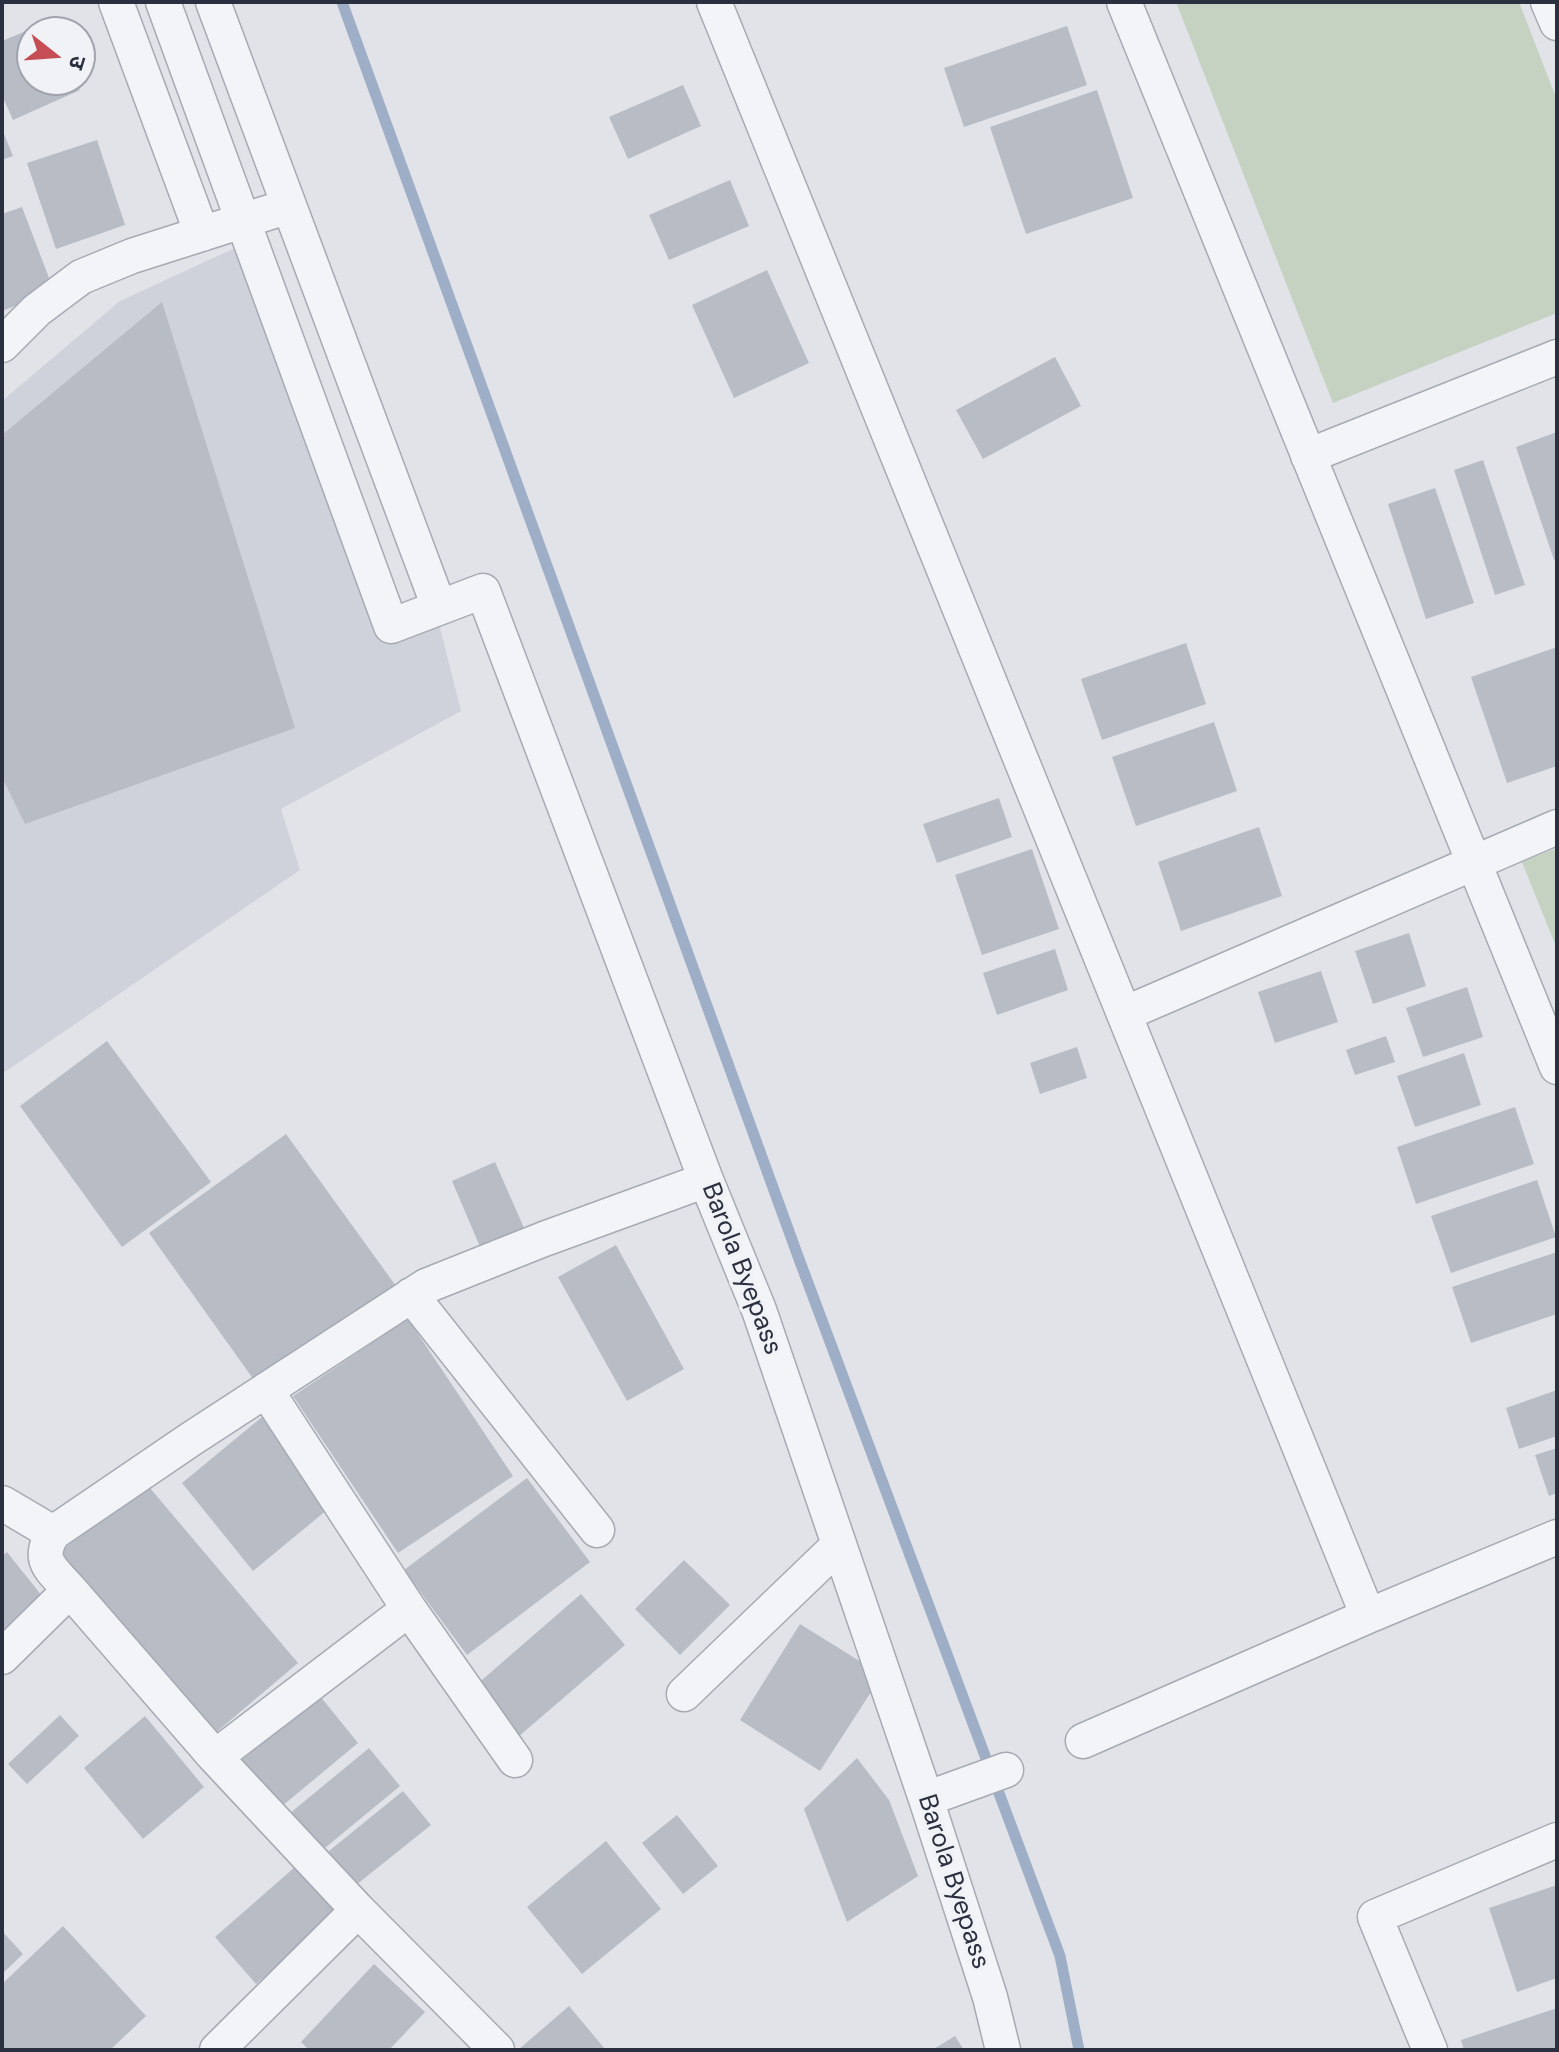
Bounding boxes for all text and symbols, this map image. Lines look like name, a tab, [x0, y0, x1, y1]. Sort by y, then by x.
north arrow	[16, 16, 96, 96]
text: उ	[62, 52, 93, 73]
street label: Barola Byepass	[694, 1179, 788, 1359]
street label: Barola Byepass	[910, 1791, 996, 1973]

